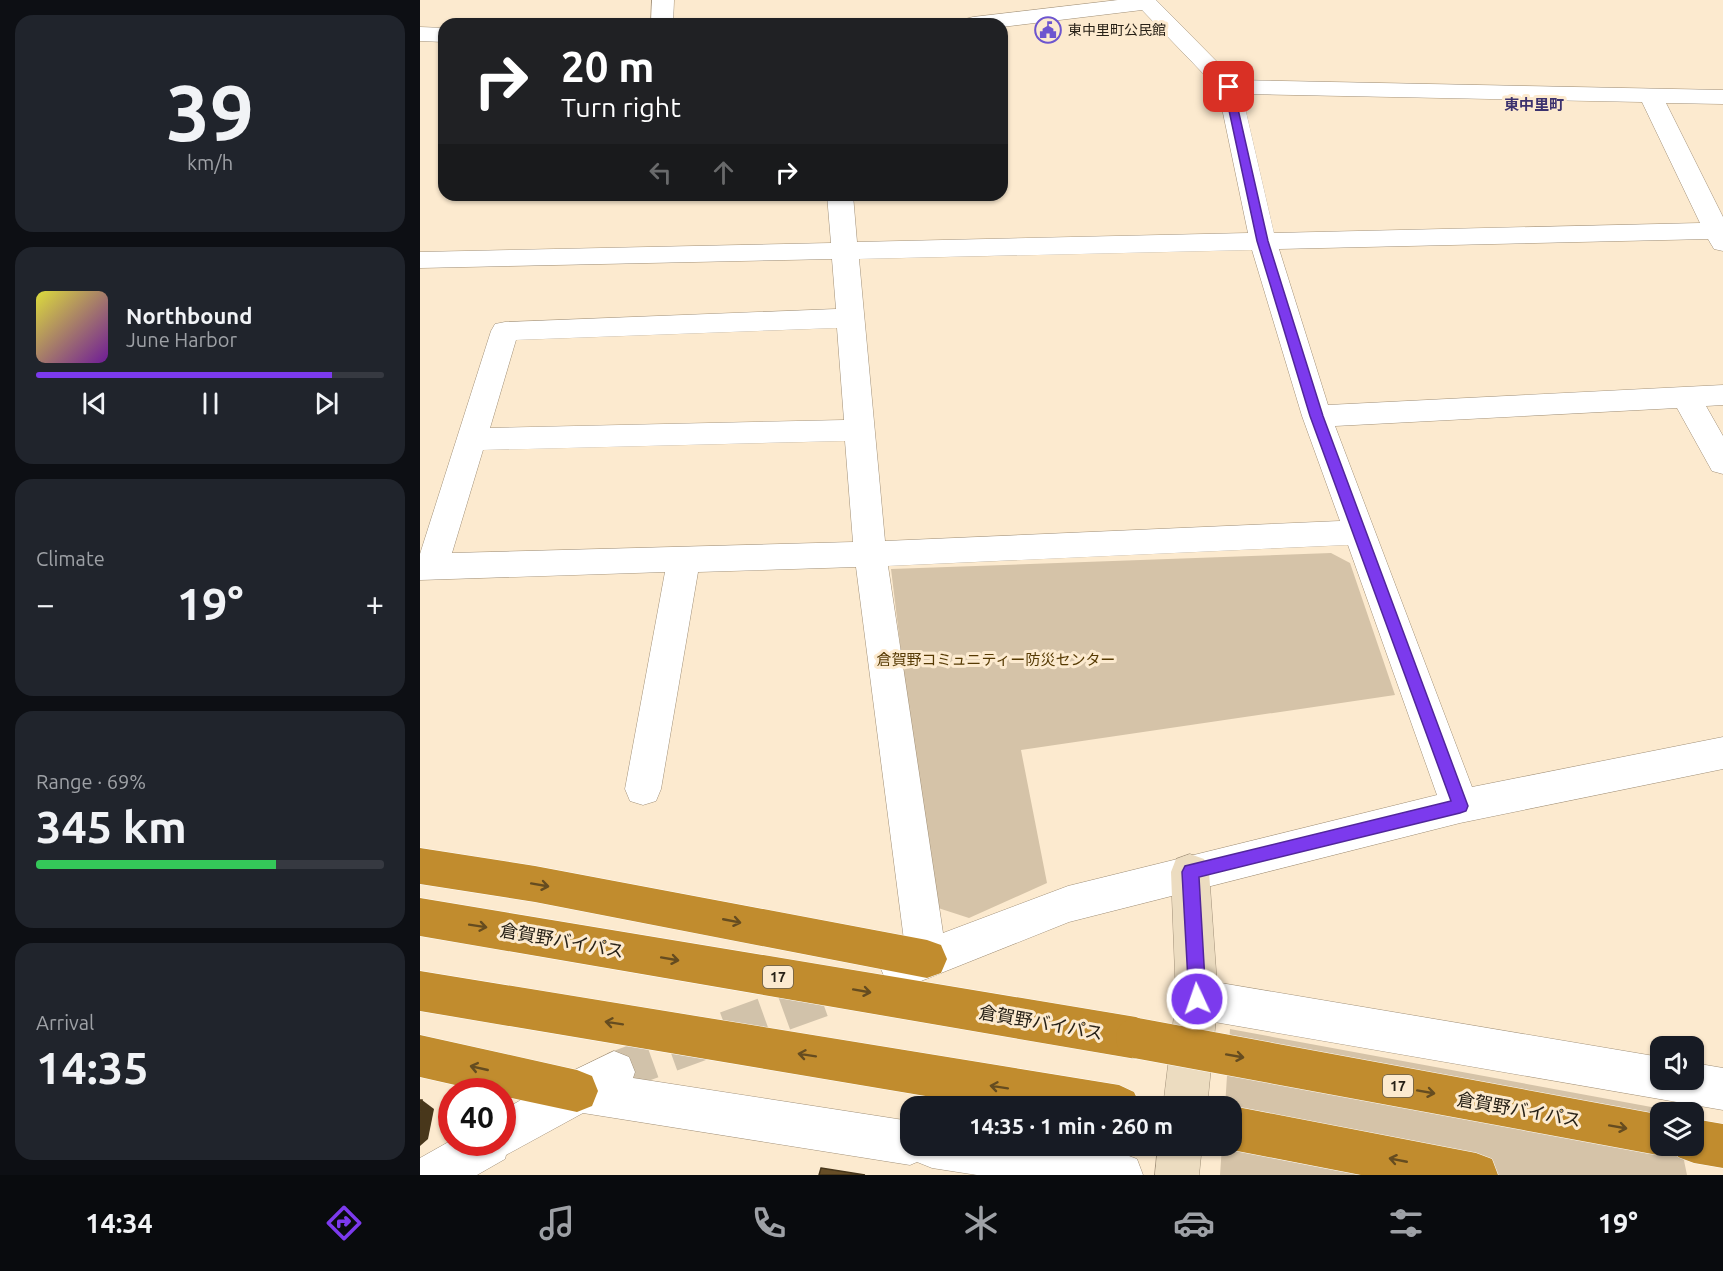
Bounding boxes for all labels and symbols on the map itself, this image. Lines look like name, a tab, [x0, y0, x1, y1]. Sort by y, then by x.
public building icon: 東中里町公民館	[1033, 15, 1063, 45]
place label: 東中里町公民館	[1068, 22, 1166, 38]
pin	[1203, 61, 1254, 112]
district label: 東中里町	[1504, 96, 1564, 113]
park label: 倉賀野コミュニティー防災センター	[876, 651, 1116, 668]
one-way arrow	[530, 880, 549, 891]
one-way arrow	[721, 916, 741, 927]
street label: 倉賀野バイパス	[498, 919, 626, 961]
one-way arrow	[467, 921, 487, 932]
one-way arrow	[660, 953, 679, 964]
road number: 17	[763, 966, 793, 988]
position arrow	[1165, 967, 1229, 1031]
one-way arrow	[852, 986, 872, 997]
street label: 倉賀野バイパス	[977, 1001, 1105, 1043]
one-way arrow	[605, 1017, 625, 1028]
one-way arrow	[797, 1049, 817, 1060]
one-way arrow	[1224, 1051, 1244, 1062]
one-way arrow	[470, 1062, 489, 1074]
road number: 17	[1383, 1075, 1413, 1097]
speed limit sign: 40	[438, 1078, 516, 1156]
one-way arrow	[990, 1081, 1009, 1092]
one-way arrow	[1416, 1086, 1436, 1097]
street label: 倉賀野バイパス	[1455, 1088, 1583, 1130]
one-way arrow	[1608, 1122, 1628, 1133]
one-way arrow	[1389, 1154, 1408, 1165]

